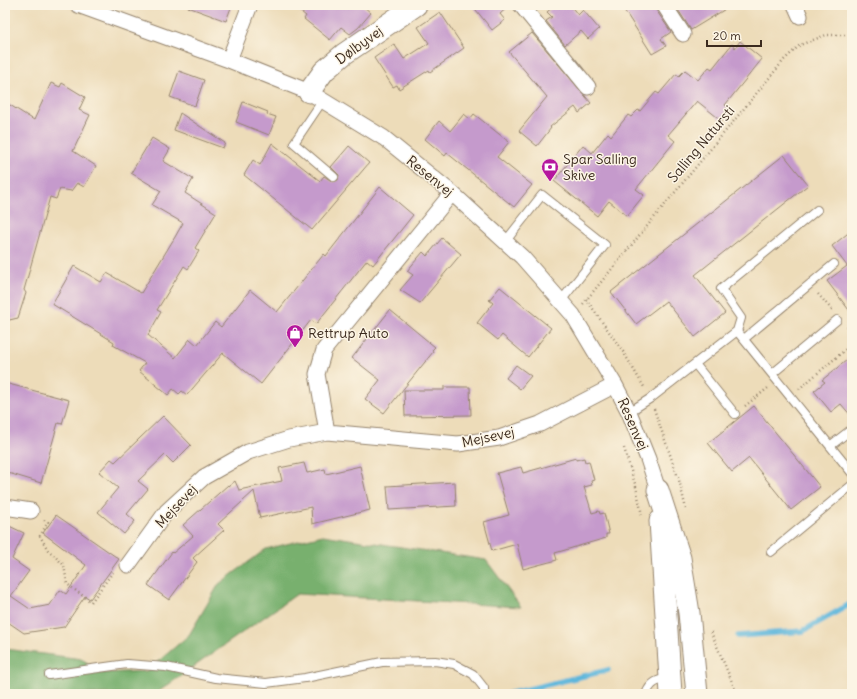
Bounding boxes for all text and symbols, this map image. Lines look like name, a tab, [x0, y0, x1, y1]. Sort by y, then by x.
street label: Dølbyvej	[332, 22, 386, 68]
scale bar	[707, 22, 761, 48]
text: 20 m	[713, 28, 741, 43]
street label: Salling Natursti	[664, 102, 738, 186]
place label: Spar Salling Skive	[563, 150, 637, 184]
street label: Resenvej	[403, 152, 457, 200]
bank icon: Spar Salling Skive	[540, 157, 560, 182]
shop icon: Rettrup Auto	[285, 323, 305, 348]
place label: Rettrup Auto	[308, 324, 389, 342]
street label: Resenvej	[613, 395, 653, 453]
street label: Mejsevej	[460, 423, 516, 451]
street label: Mejsevej	[151, 480, 201, 532]

